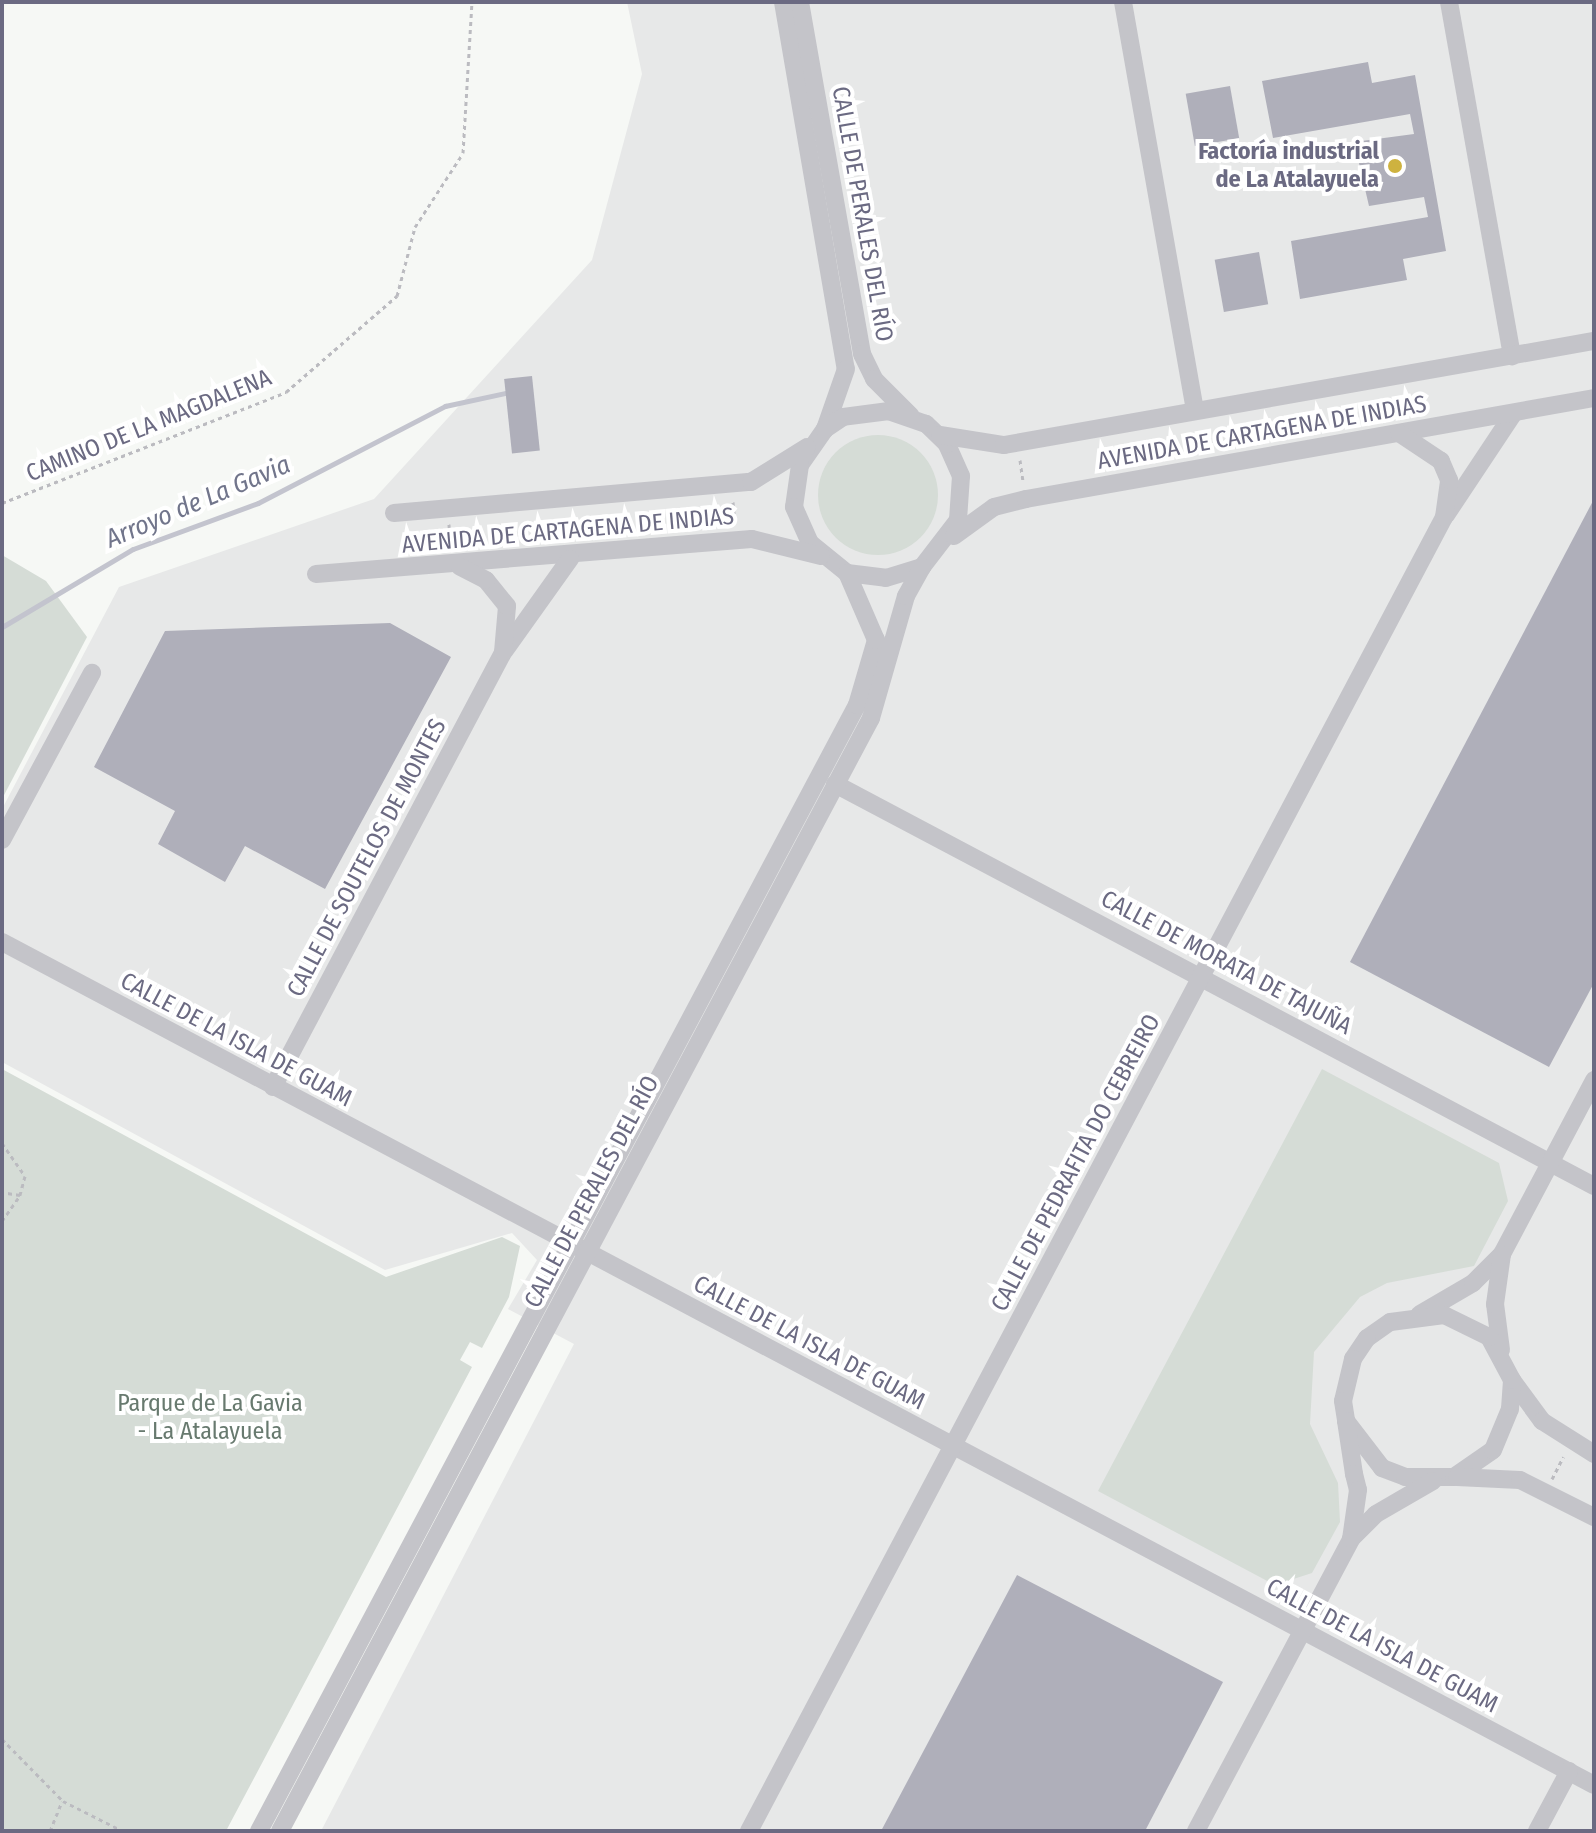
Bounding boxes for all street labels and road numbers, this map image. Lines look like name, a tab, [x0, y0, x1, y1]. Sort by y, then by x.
street label: CALLE DE PERALES DEL RÍO	[825, 84, 899, 344]
street label: CAMINO DE LA MAGDALENA	[22, 364, 276, 488]
street label: AVENIDA DE CARTAGENA DE INDIAS	[1095, 390, 1429, 476]
street label: AVENIDA DE CARTAGENA DE INDIAS	[401, 502, 735, 560]
street label: CALLE DE SOUTELOS DE MONTES	[281, 714, 453, 1002]
street label: CALLE DE MORATA DE TAJUÑA	[1096, 885, 1356, 1041]
street label: CALLE DE LA ISLA DE GUAM	[115, 967, 357, 1113]
street label: CALLE DE PEDRAFITA DO CEBREIRO	[985, 1010, 1167, 1316]
street label: CALLE DE PERALES DEL RÍO	[519, 1071, 665, 1313]
street label: CALLE DE LA ISLA DE GUAM	[688, 1270, 930, 1416]
street label: CALLE DE LA ISLA DE GUAM	[1261, 1573, 1503, 1719]

